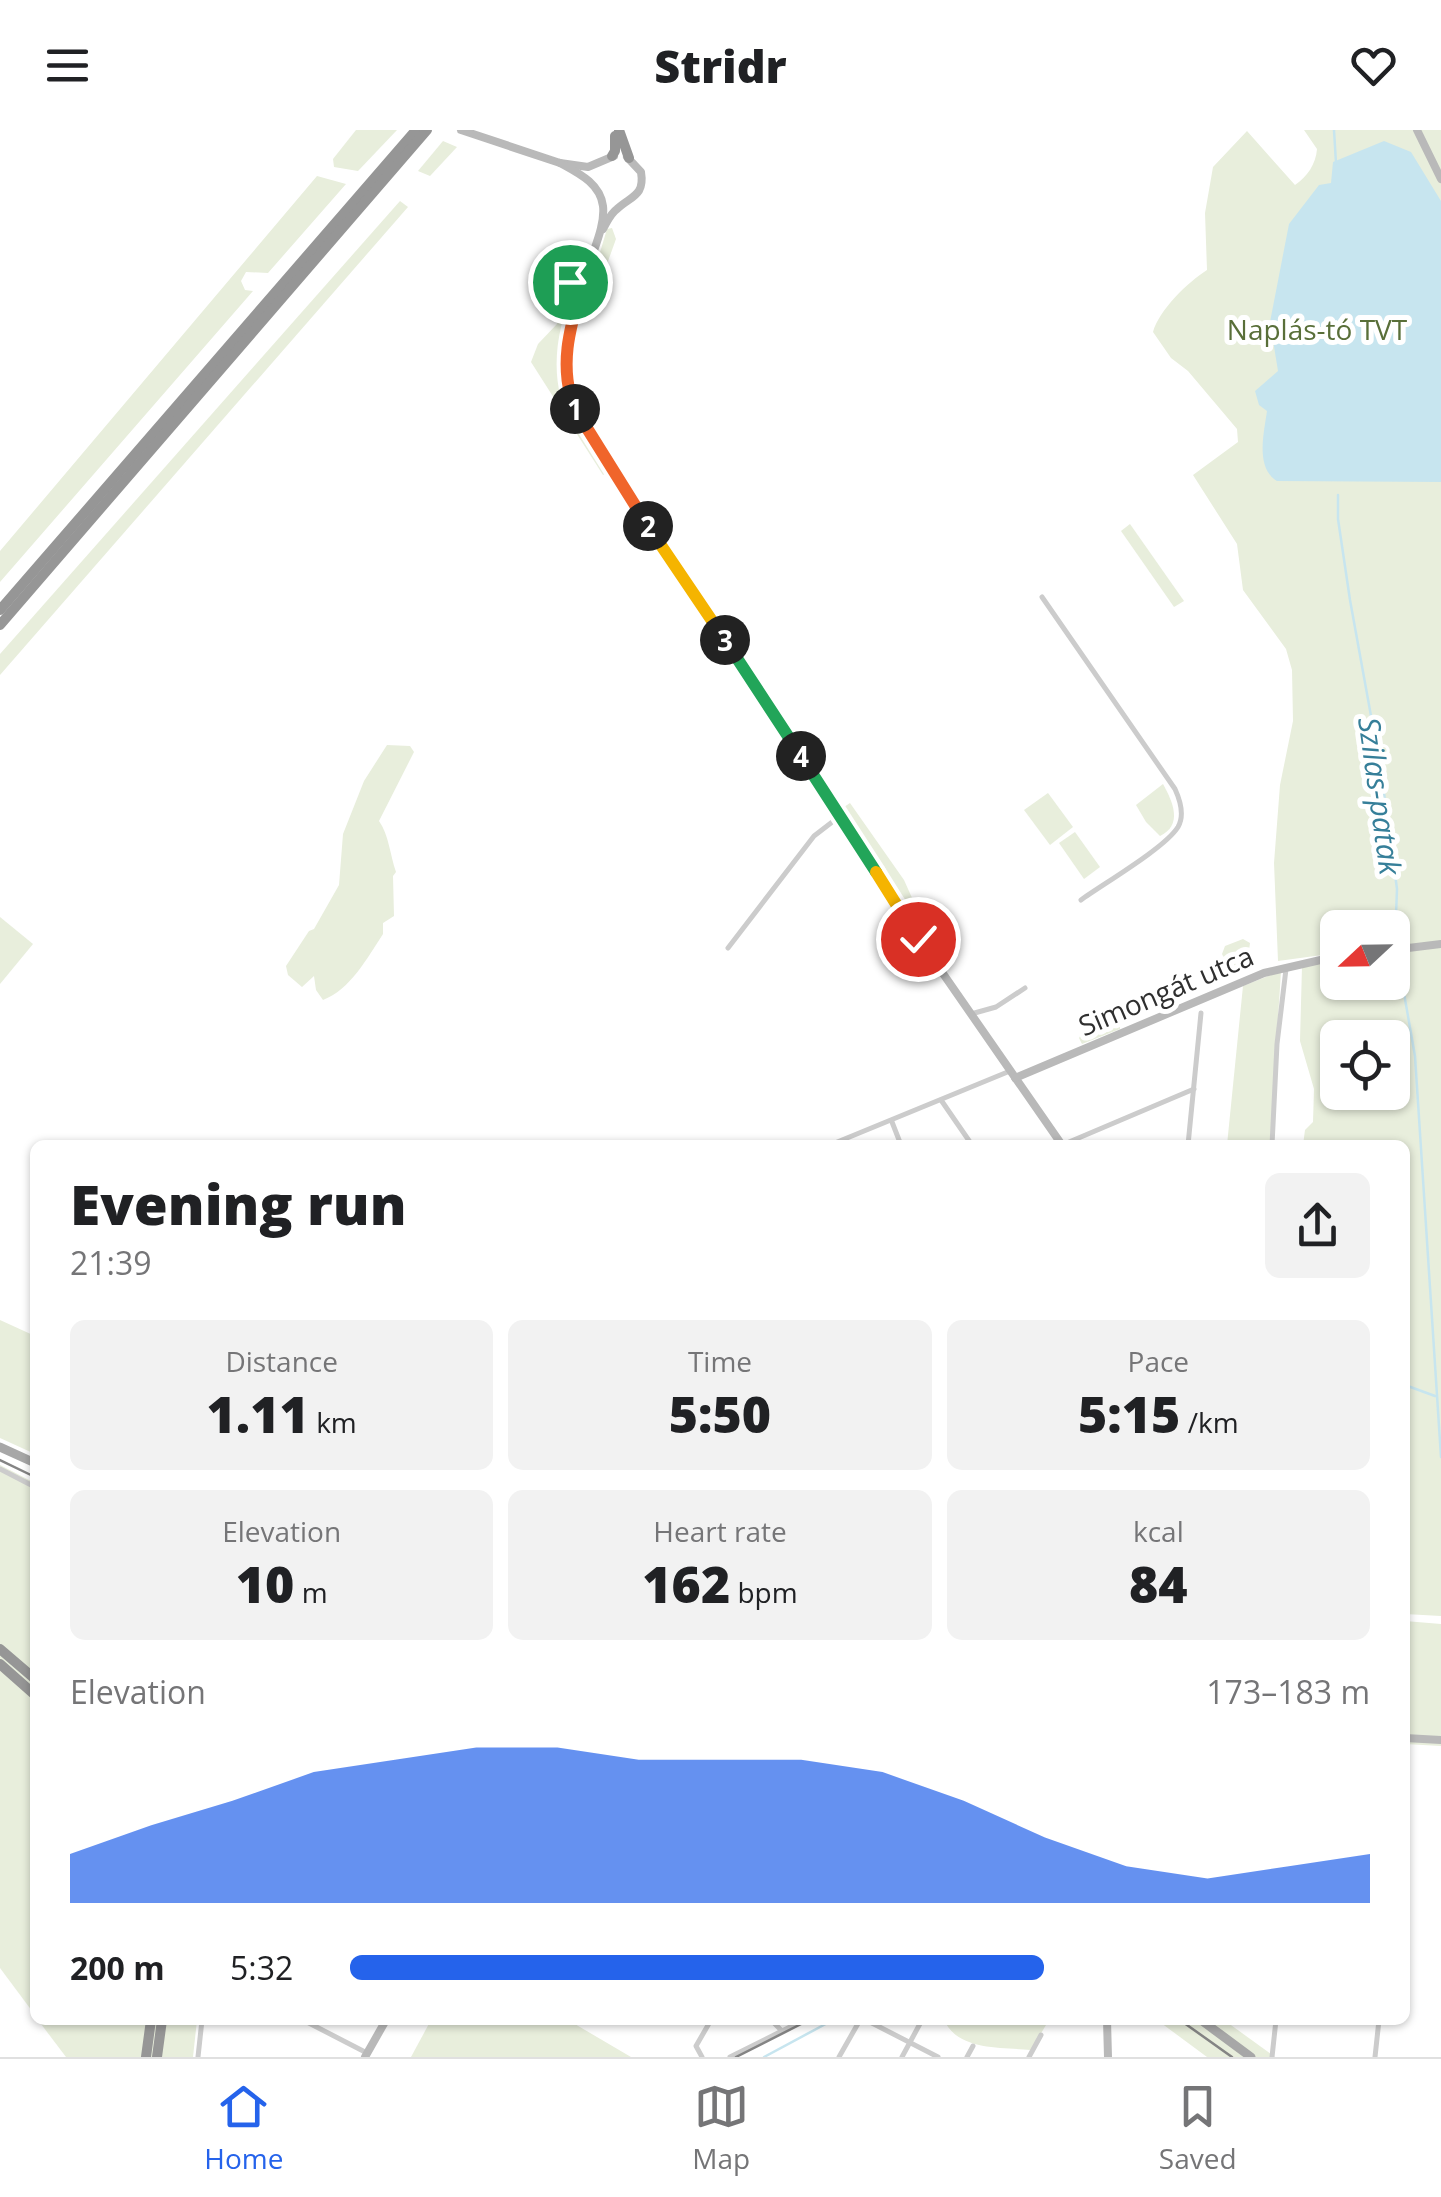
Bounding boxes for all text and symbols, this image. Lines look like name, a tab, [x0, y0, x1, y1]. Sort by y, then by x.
text: Stridr	[654, 35, 787, 96]
icon: menu	[40, 38, 95, 93]
icon: heart	[1346, 38, 1401, 93]
pin	[528, 240, 613, 325]
icon: arrive	[543, 255, 598, 310]
park label: Naplás-tó TVT	[1227, 310, 1408, 348]
pin: 1	[550, 384, 600, 434]
text: 1	[567, 390, 583, 428]
pin: 2	[623, 501, 673, 551]
text: 2	[640, 507, 656, 545]
pin: 3	[700, 615, 750, 665]
text: 3	[717, 621, 733, 659]
water label: Szilas-patak	[1349, 714, 1412, 879]
pin: 4	[776, 731, 826, 781]
text: 4	[793, 737, 809, 775]
pin	[876, 897, 961, 982]
north arrow	[1320, 910, 1410, 1000]
map controls	[1320, 910, 1410, 1110]
icon: check	[891, 912, 946, 967]
street label: Simongát utca	[1072, 936, 1259, 1044]
button: locate	[1320, 1020, 1410, 1110]
text: Evening run	[70, 1166, 406, 1241]
button: share	[1265, 1173, 1370, 1278]
text: 21:39	[70, 1241, 152, 1284]
text: Distance	[225, 1342, 338, 1380]
text: Time	[688, 1342, 752, 1380]
text: Pace	[1128, 1342, 1189, 1380]
text: 1.11	[207, 1380, 309, 1448]
text: 5:50	[669, 1380, 771, 1448]
text: 5:15	[1078, 1380, 1180, 1448]
text: km	[309, 1403, 357, 1441]
text: /km	[1180, 1403, 1239, 1441]
text: Elevation	[222, 1512, 341, 1550]
text: Heart rate	[653, 1512, 787, 1550]
text: kcal	[1133, 1512, 1184, 1550]
text: 10	[236, 1550, 294, 1618]
text: 162	[642, 1550, 730, 1618]
text: 84	[1129, 1550, 1188, 1618]
text: m	[294, 1573, 328, 1611]
text: bpm	[730, 1573, 798, 1611]
text: Elevation	[70, 1670, 206, 1713]
text: 173–183 m	[1206, 1670, 1370, 1713]
text: 200 m	[70, 1946, 165, 1989]
text: 5:32	[230, 1946, 293, 1989]
tab: Home	[204, 2079, 284, 2177]
tab: Map	[692, 2079, 750, 2177]
tab: Saved	[1159, 2079, 1237, 2177]

